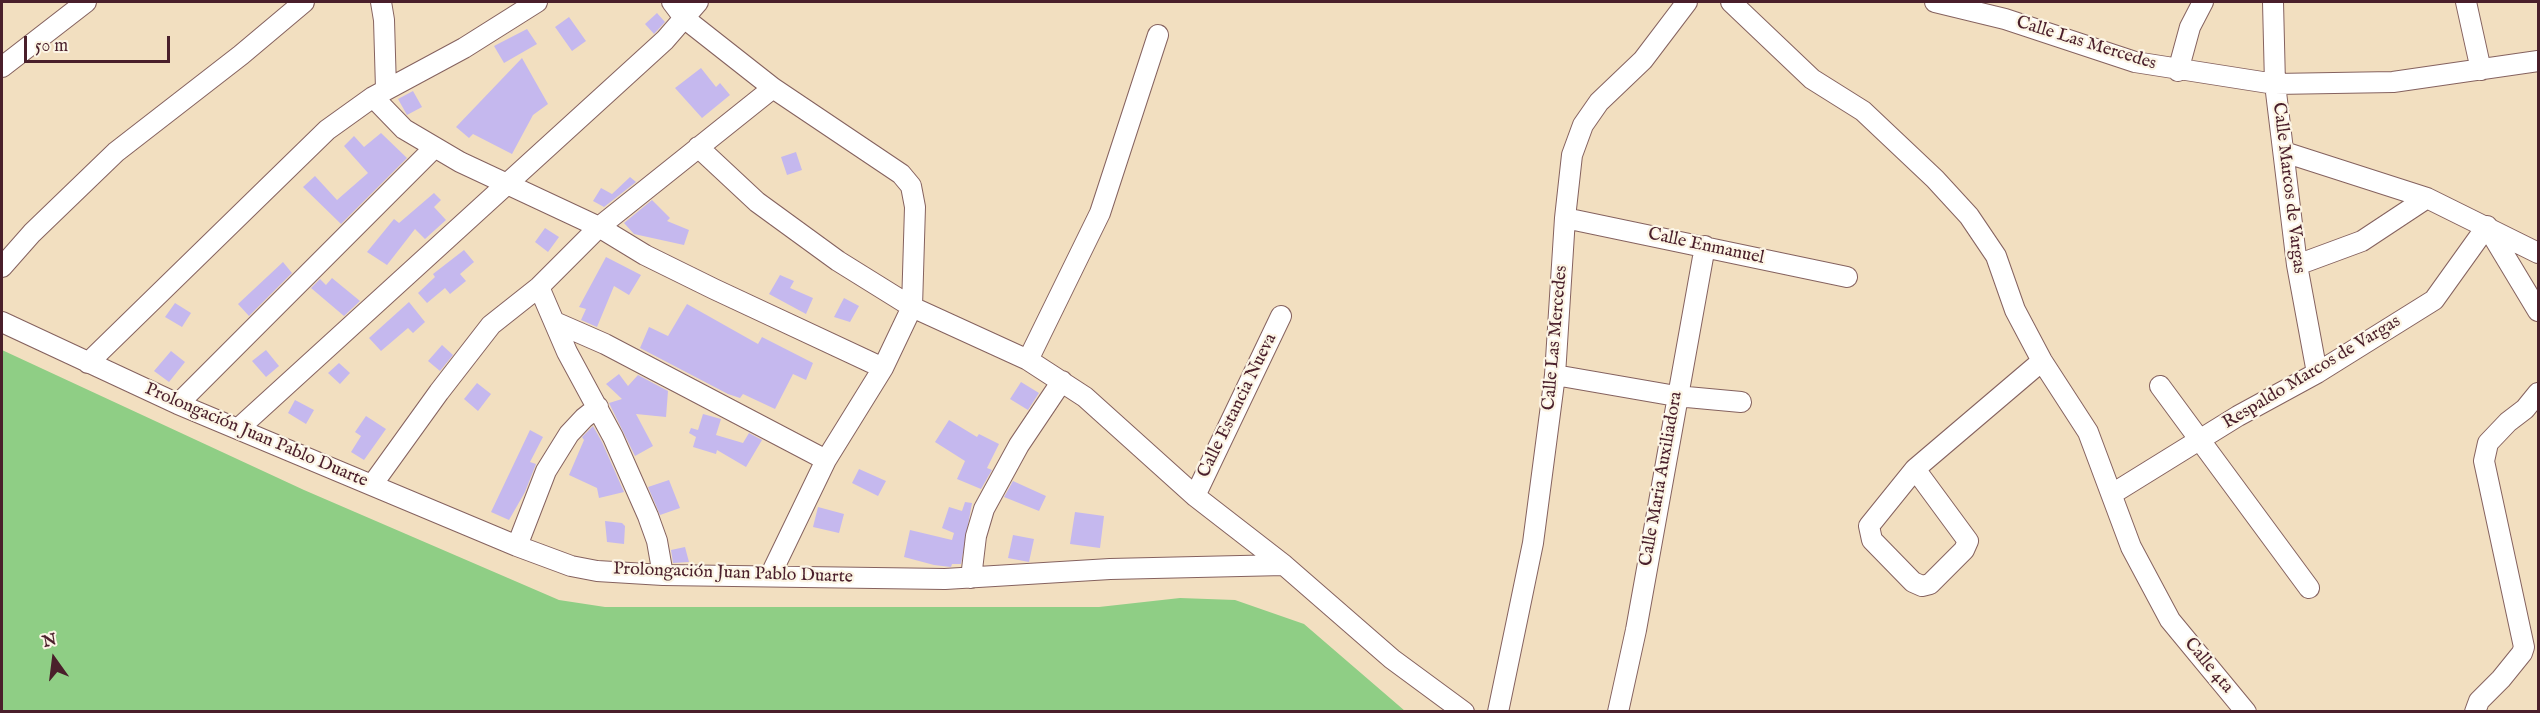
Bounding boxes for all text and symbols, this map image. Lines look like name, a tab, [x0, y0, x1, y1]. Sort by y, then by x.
street label: Calle Las Mercedes	[2013, 12, 2159, 76]
scale bar	[27, 24, 172, 62]
text: 50 m	[35, 35, 68, 58]
street label: Calle Marcos de Vargas	[2267, 101, 2309, 275]
street label: Calle Enmanuel	[1646, 224, 1766, 270]
street label: Calle Las Mercedes	[1539, 265, 1573, 411]
street label: Respaldo Marcos de Vargas	[2219, 311, 2405, 435]
street label: Calle Estancia Nueva	[1194, 330, 1282, 482]
street label: Prolongación Juan Pablo Duarte	[141, 379, 371, 493]
street label: Calle Maria Auxiliadora	[1636, 390, 1688, 568]
street label: Prolongación Juan Pablo Duarte	[613, 559, 853, 589]
north arrow	[24, 629, 84, 689]
text: N	[41, 630, 59, 653]
street label: Calle 4ta	[2179, 634, 2237, 698]

